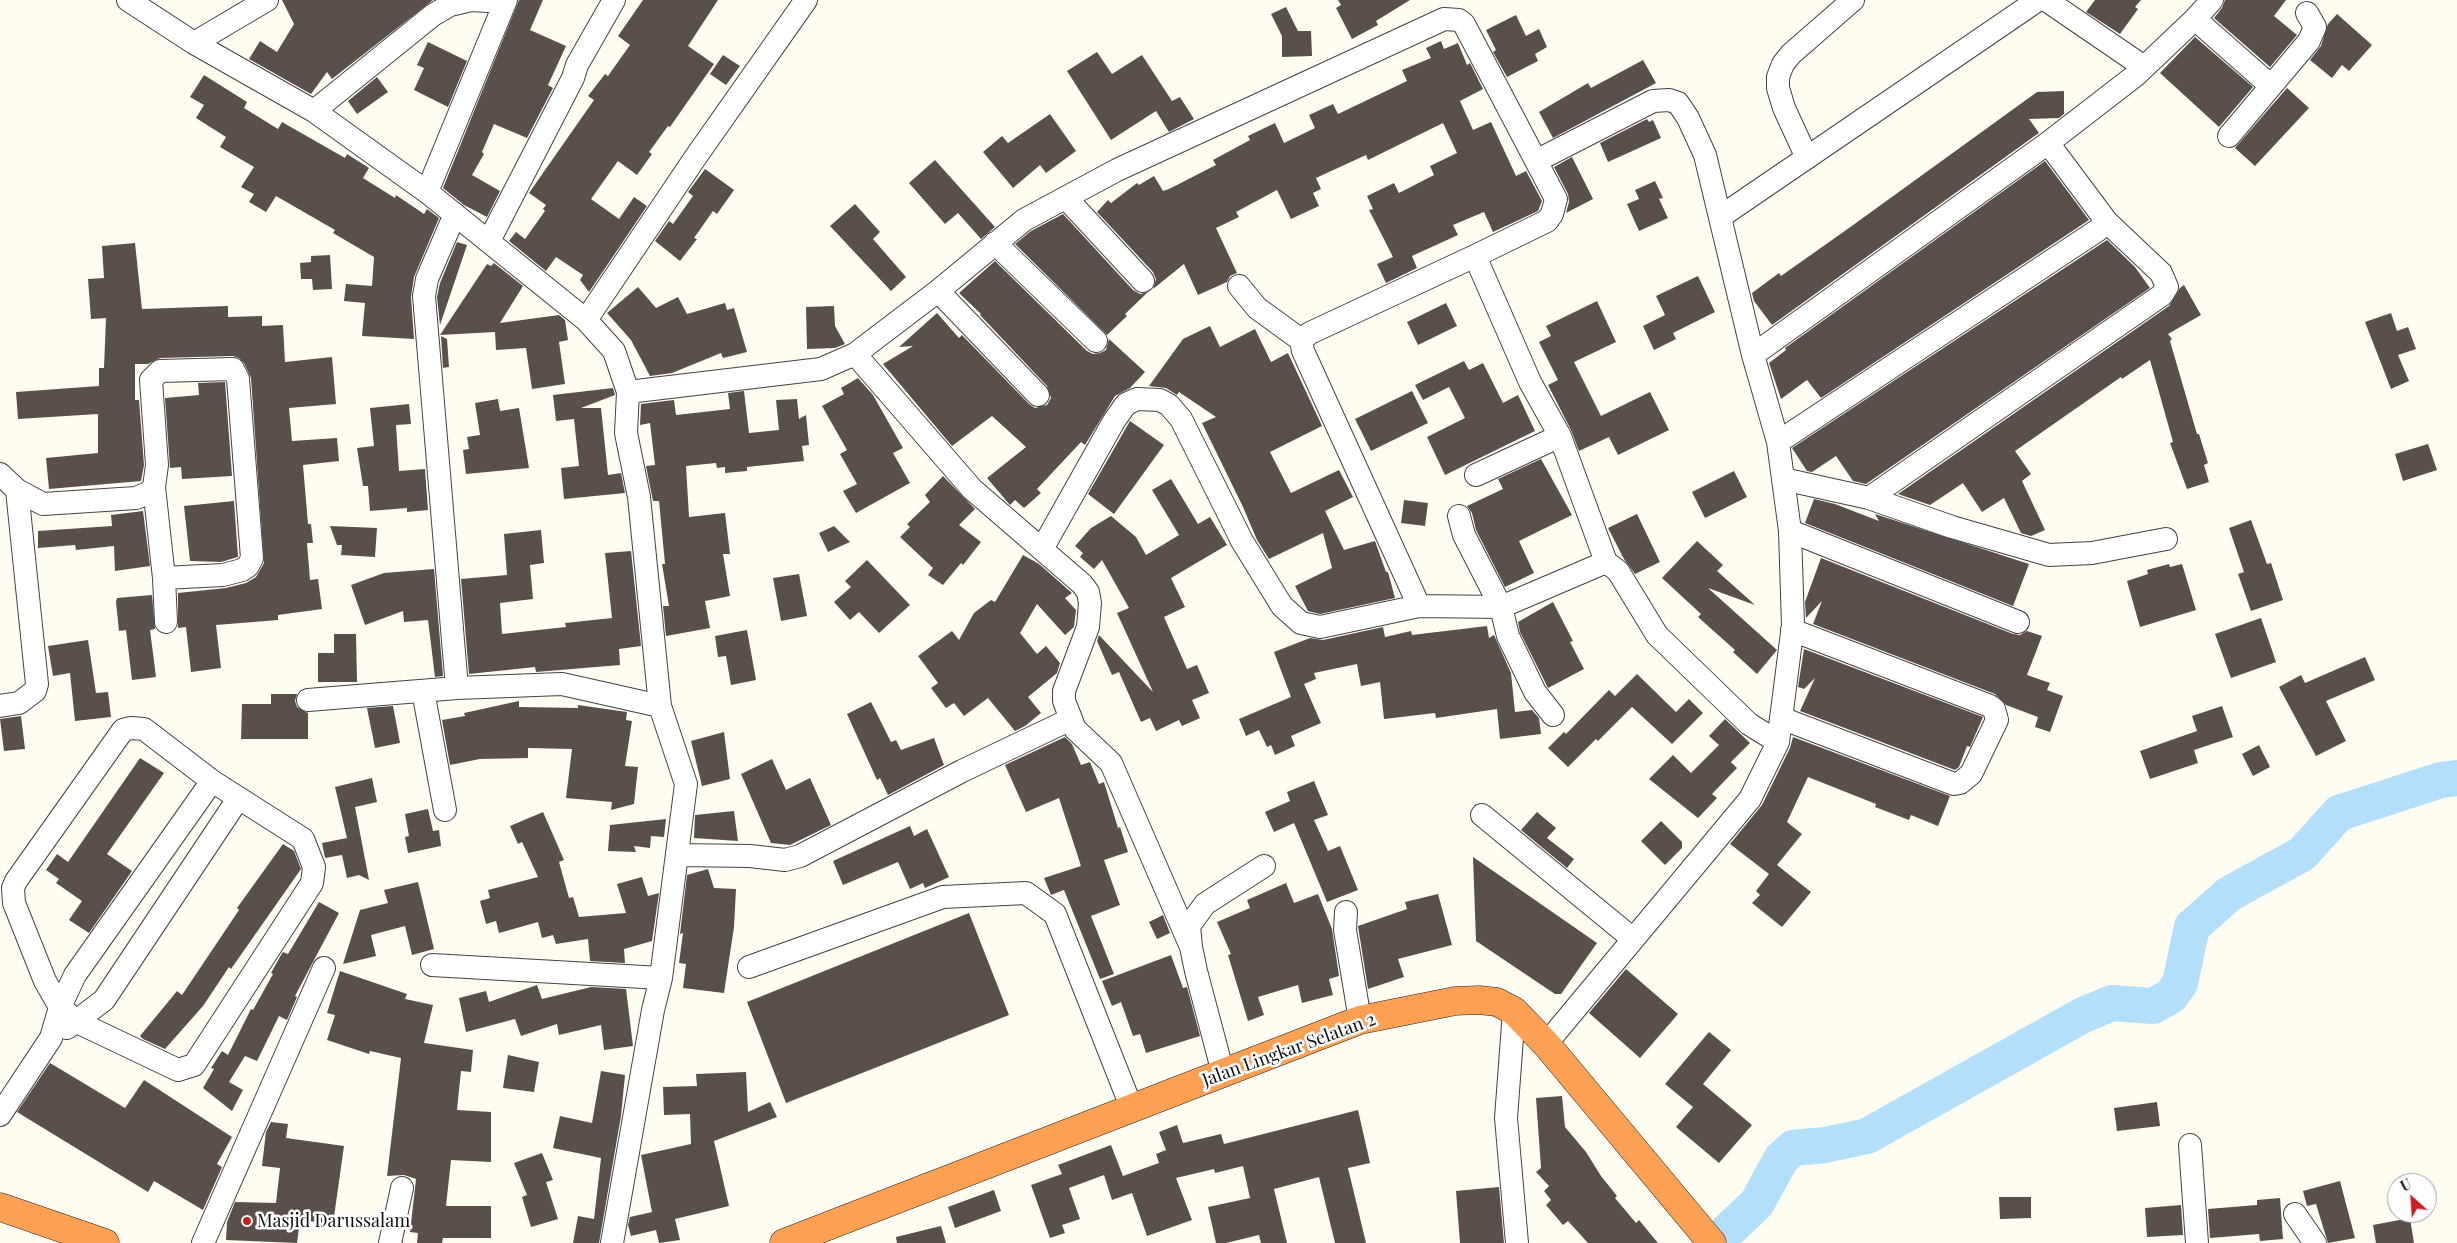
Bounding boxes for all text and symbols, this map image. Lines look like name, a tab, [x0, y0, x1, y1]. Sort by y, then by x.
street label: Jalan Lingkar Selatan 2	[1199, 1009, 1379, 1091]
north arrow	[2387, 1173, 2437, 1223]
text: U	[2397, 1174, 2414, 1196]
place label: Masjid Darussalam	[257, 1210, 410, 1232]
marker: Masjid Darussalam	[241, 1215, 253, 1227]

